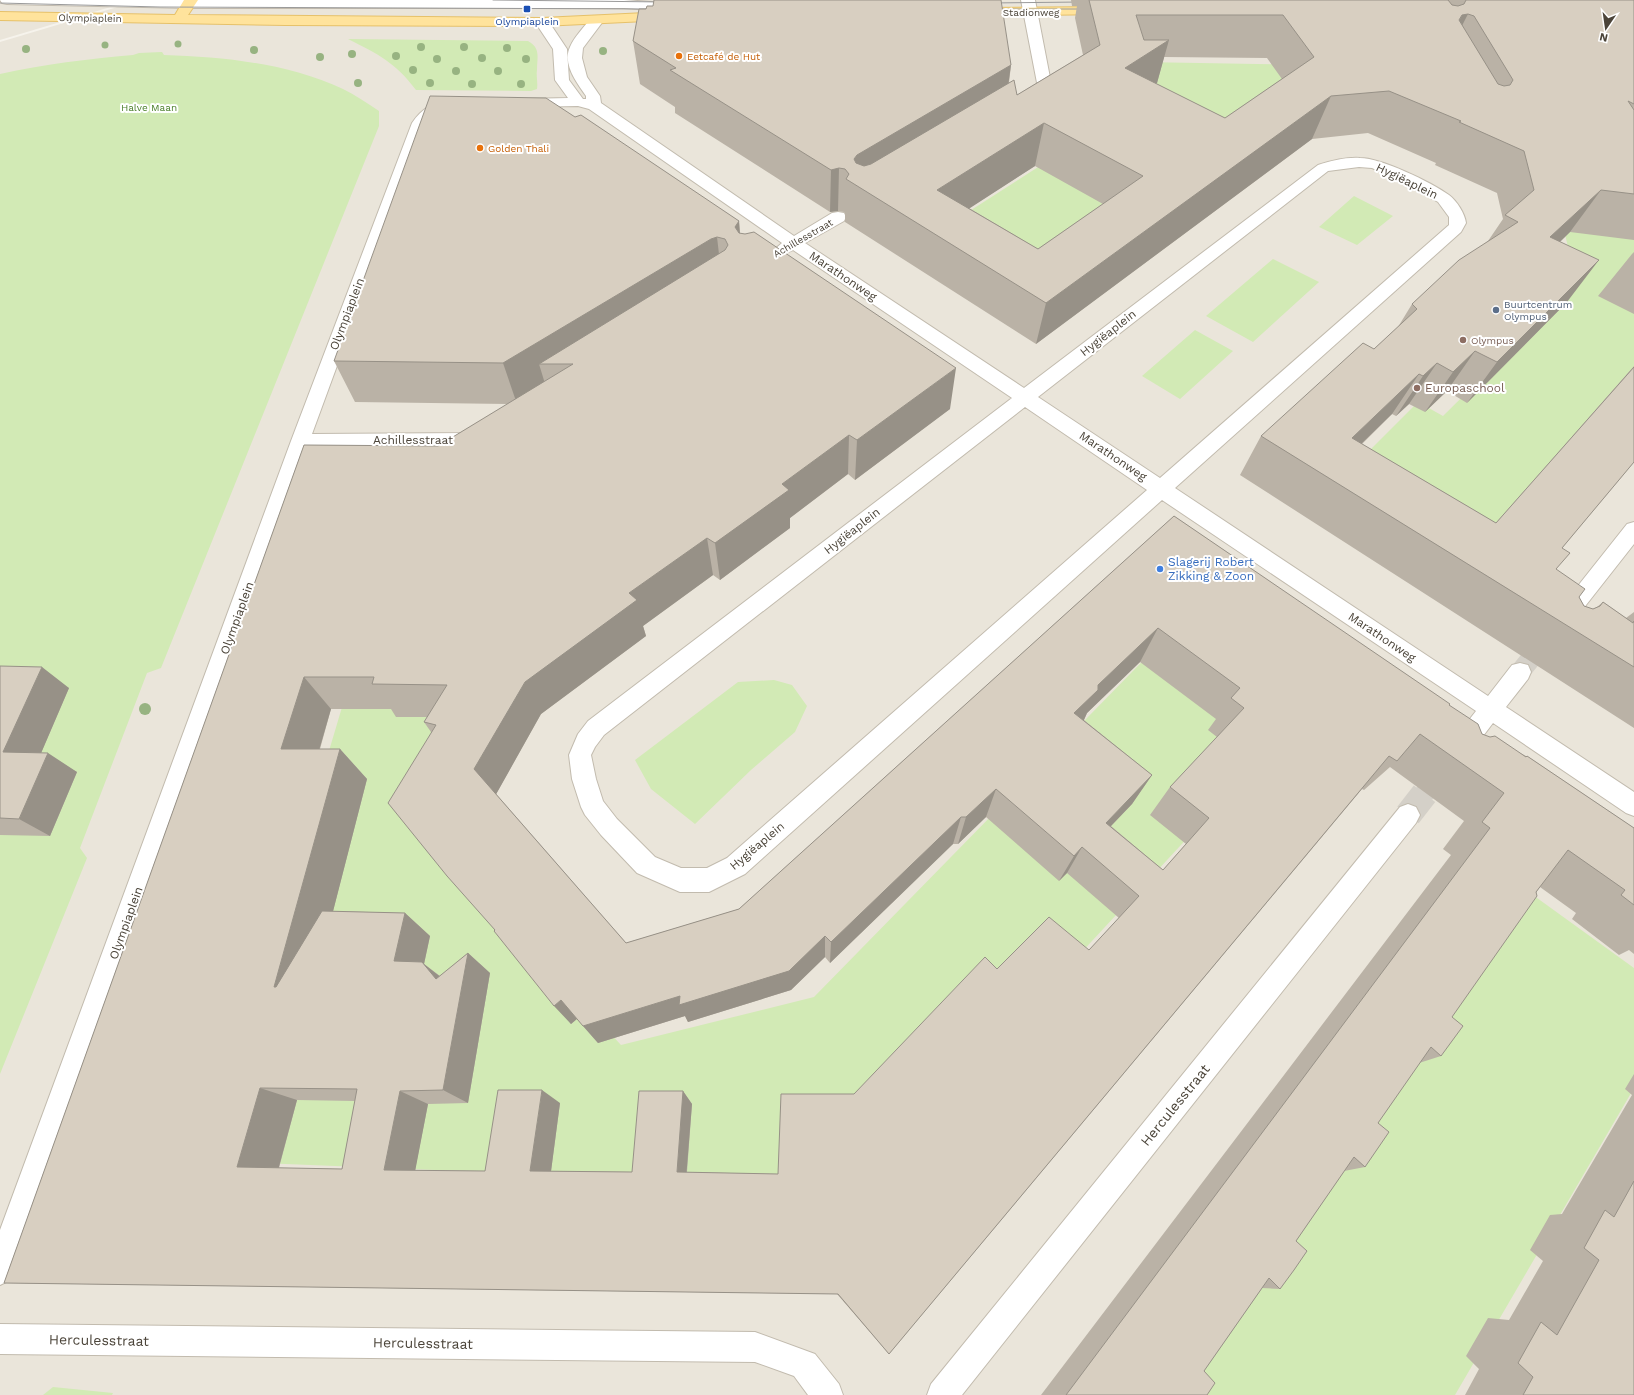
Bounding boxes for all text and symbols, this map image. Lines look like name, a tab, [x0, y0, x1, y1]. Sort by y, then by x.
marker: Olympiaplein	[522, 4, 532, 14]
street label: Stadionweg	[1003, 7, 1060, 18]
north arrow	[1586, 8, 1626, 48]
street label: Olympiaplein	[58, 12, 122, 24]
place label: Olympiaplein	[495, 16, 559, 27]
text: N	[1598, 30, 1609, 45]
marker: Eetcafé de Hut	[674, 51, 684, 61]
place label: Eetcafé de Hut	[687, 51, 761, 62]
park label: Halve Maan	[121, 102, 177, 113]
marker: Golden Thali	[475, 143, 485, 153]
place label: Golden Thali	[488, 143, 549, 154]
street label: Hygiëaplein	[1374, 160, 1440, 202]
street label: Achillesstraat	[771, 216, 835, 259]
street label: Marathonweg	[807, 248, 880, 304]
street label: Olympiaplein	[327, 276, 367, 352]
place label: Buurtcentrum Olympus	[1504, 299, 1572, 322]
marker: Buurtcentrum Olympus	[1491, 305, 1501, 315]
street label: Hygiëaplein	[1077, 307, 1139, 359]
marker: Olympus	[1458, 335, 1468, 345]
place label: Olympus	[1471, 335, 1514, 346]
place label: Europaschool	[1425, 381, 1505, 395]
marker: Europaschool	[1412, 383, 1422, 393]
street label: Marathonweg	[1077, 428, 1150, 484]
street label: Achillesstraat	[373, 433, 453, 447]
street label: Hygiëaplein	[821, 505, 883, 557]
place label: Slagerij Robert Zikking & Zoon	[1168, 555, 1254, 583]
marker: Slagerij Robert Zikking & Zoon	[1155, 564, 1165, 574]
street label: Olympiaplein	[217, 580, 257, 656]
street label: Marathonweg	[1346, 609, 1419, 665]
street label: Hygiëaplein	[727, 819, 787, 873]
street label: Olympiaplein	[106, 885, 146, 961]
street label: Herculesstraat	[1137, 1061, 1213, 1149]
street label: Herculesstraat	[49, 1331, 149, 1349]
street label: Herculesstraat	[373, 1334, 473, 1352]

